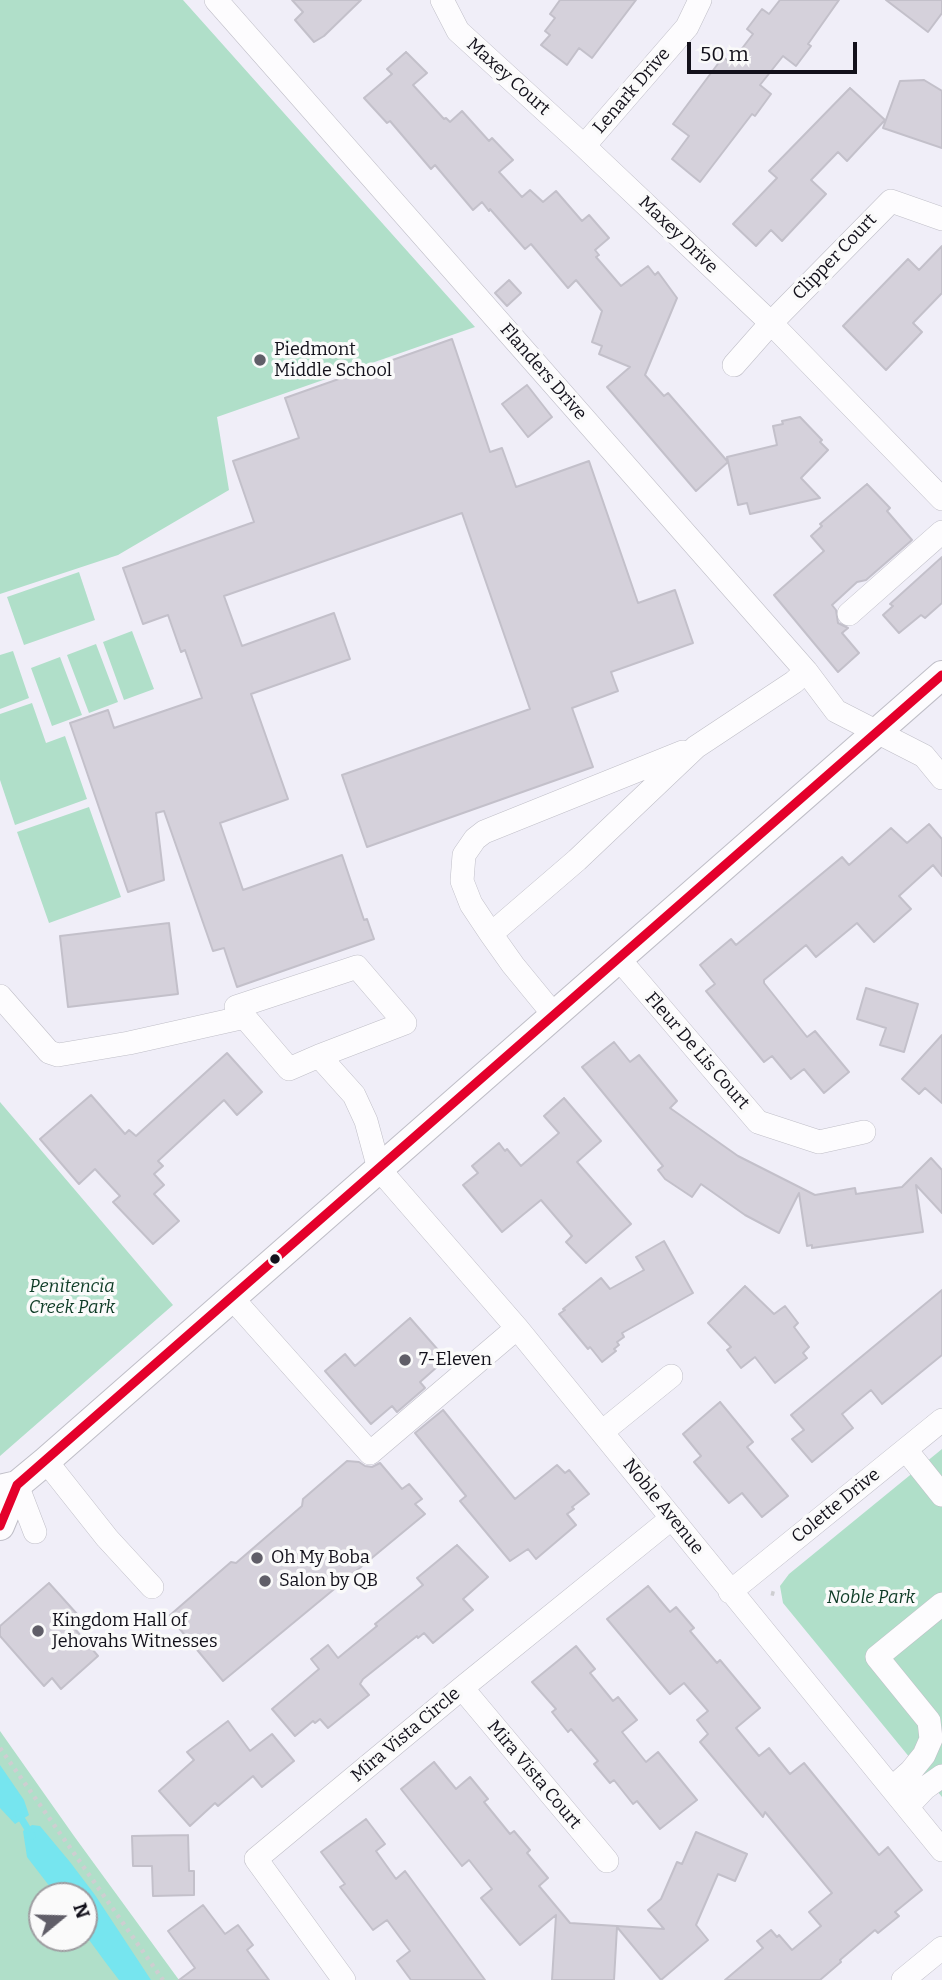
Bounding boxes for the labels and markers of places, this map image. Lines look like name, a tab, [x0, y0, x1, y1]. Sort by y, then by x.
place label: Piedmont Middle School	[274, 339, 392, 382]
marker: Piedmont Middle School	[252, 352, 268, 368]
unlabelled marker	[268, 1252, 282, 1266]
place label: 7-Eleven	[419, 1349, 492, 1371]
marker: 7-Eleven	[397, 1352, 413, 1368]
place label: Oh My Boba	[271, 1547, 370, 1569]
marker: Oh My Boba	[249, 1550, 265, 1566]
place label: Salon by QB	[279, 1570, 378, 1592]
marker: Salon by QB	[257, 1573, 273, 1589]
place label: Kingdom Hall of Jehovahs Witnesses	[52, 1610, 218, 1652]
marker: Kingdom Hall of Jehovahs Witnesses	[30, 1623, 46, 1639]

